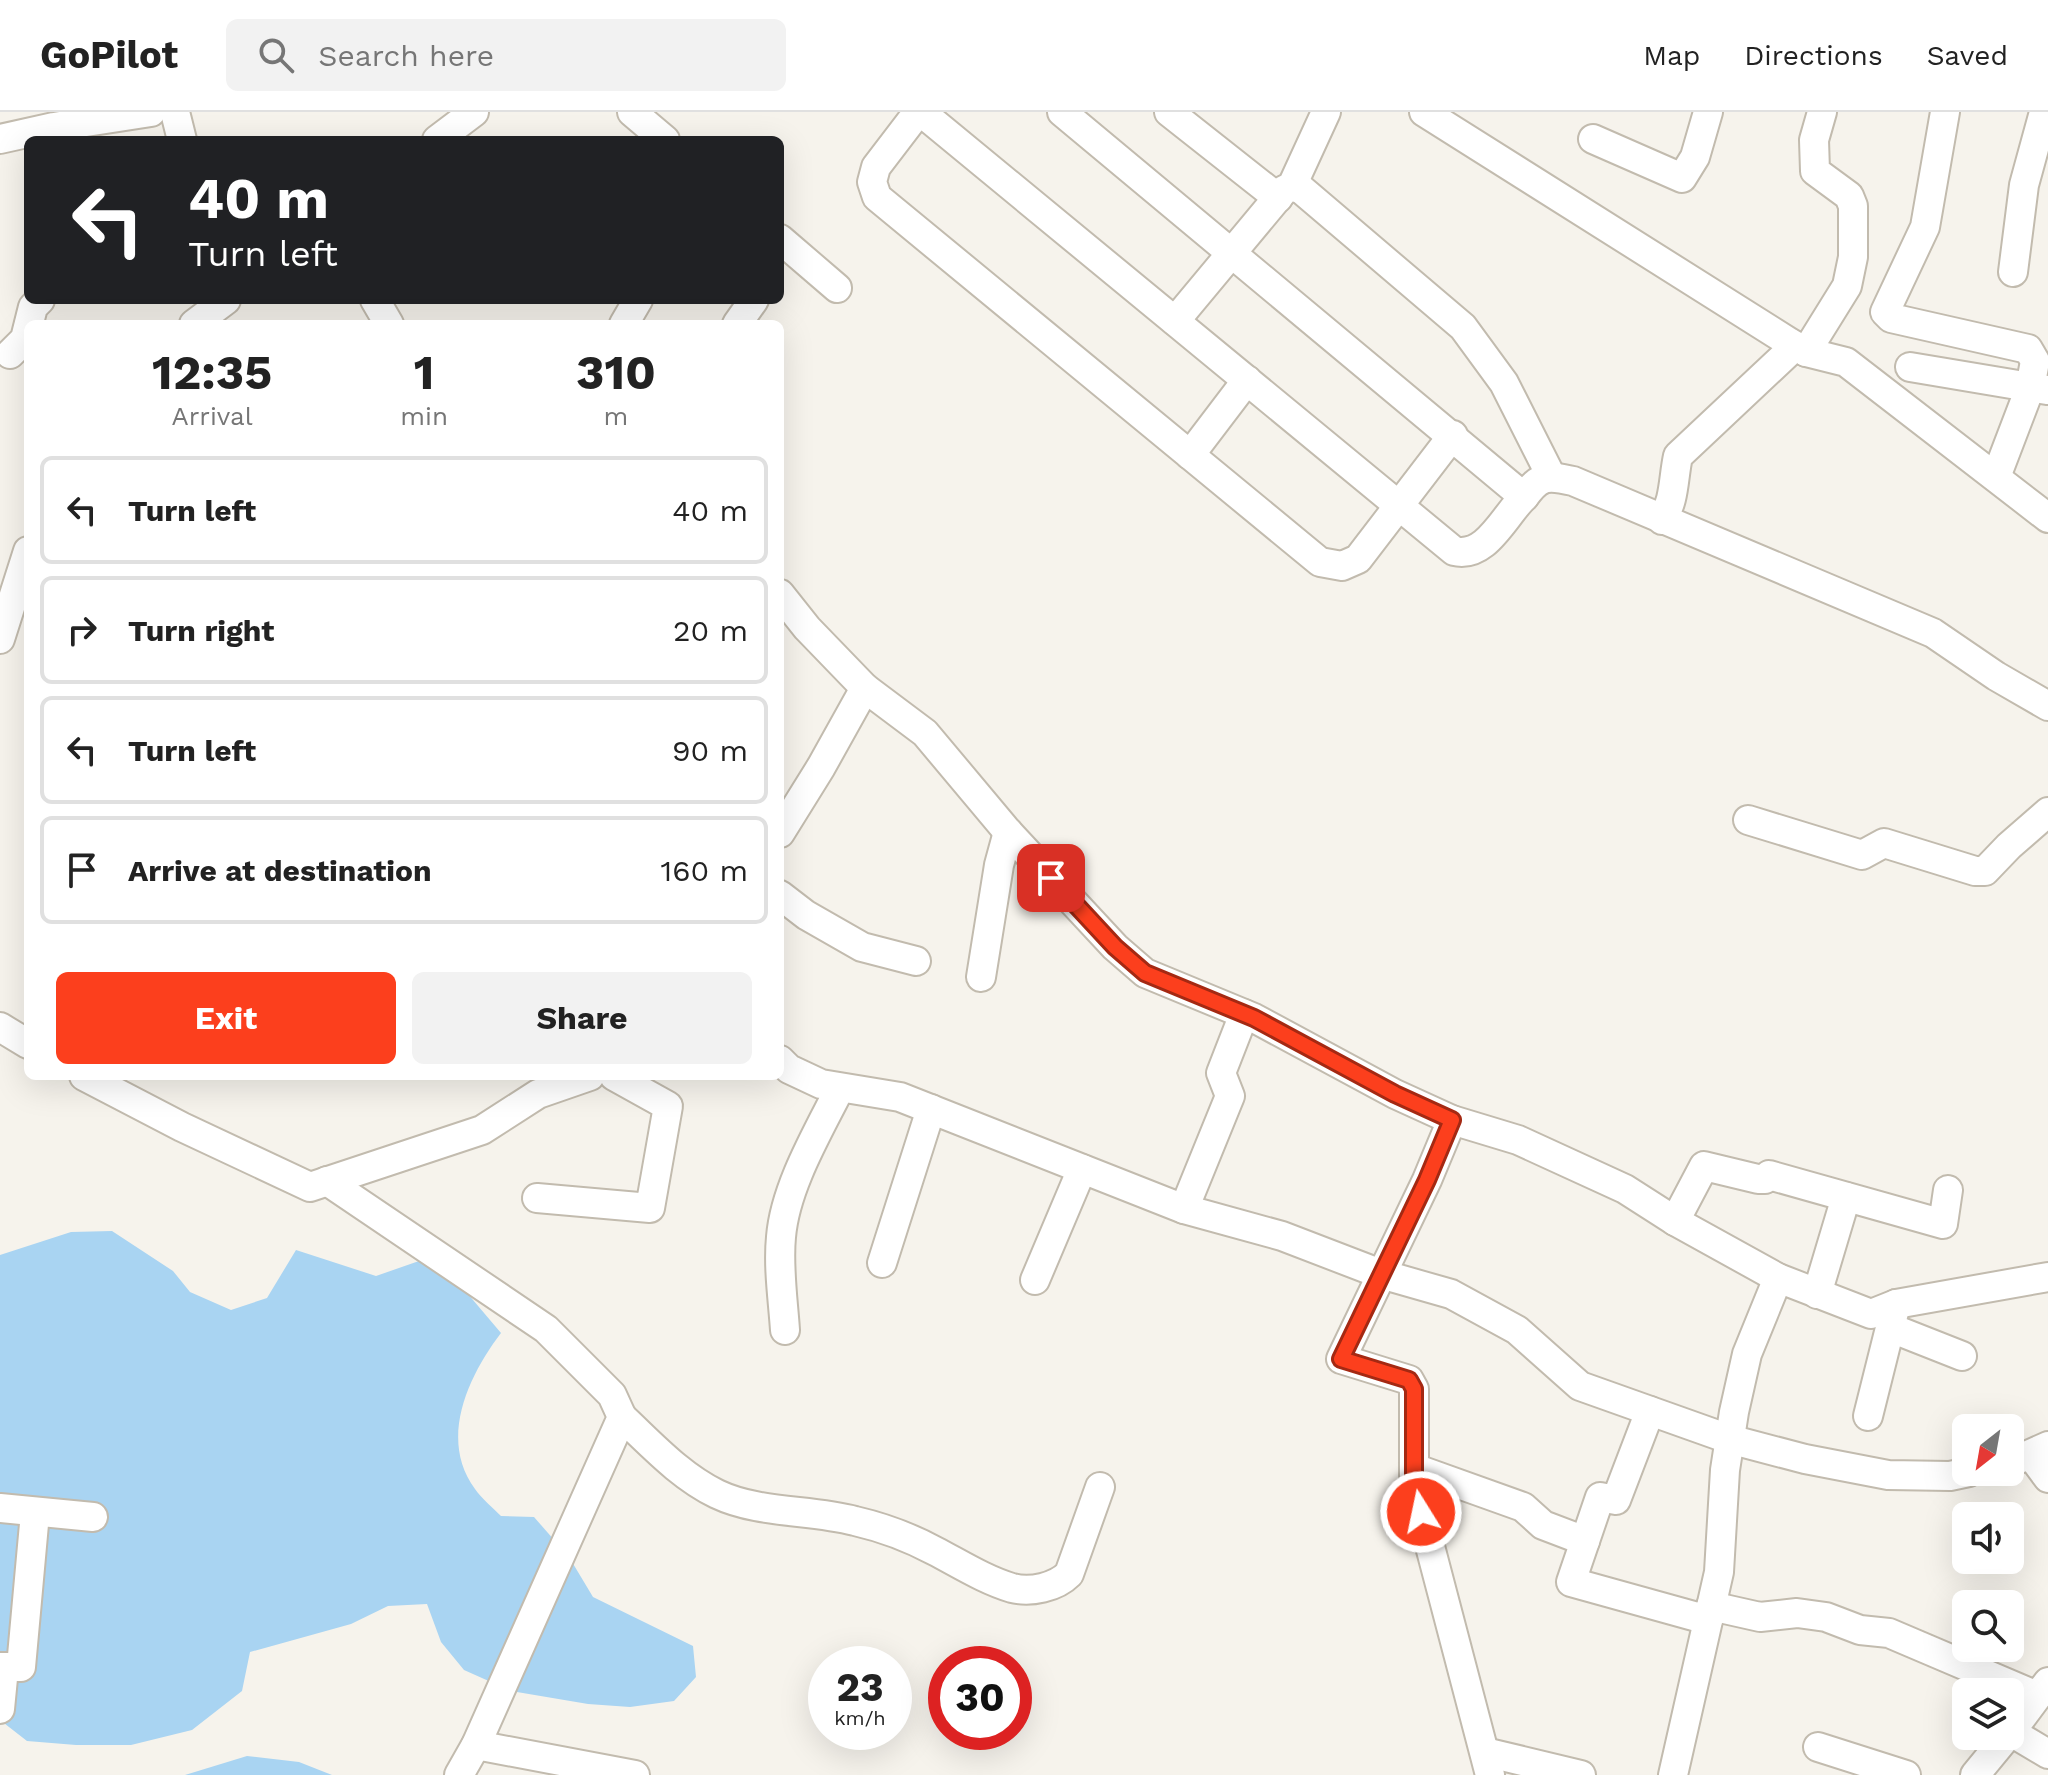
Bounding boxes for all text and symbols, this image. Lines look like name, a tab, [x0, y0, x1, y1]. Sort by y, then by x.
search box	[226, 19, 786, 91]
text: GoPilot	[40, 33, 178, 77]
icon: search	[254, 33, 298, 77]
text: Search here	[318, 38, 494, 73]
text: Map	[1643, 39, 1700, 72]
text: Directions	[1744, 39, 1883, 72]
text: Saved	[1927, 39, 2008, 72]
text: 40 m	[188, 166, 329, 232]
icon: left	[56, 168, 160, 272]
text: Turn left	[188, 233, 338, 275]
text: 12:35	[152, 344, 272, 401]
text: 1	[414, 344, 434, 401]
text: 310	[576, 344, 656, 401]
text: Arrival	[172, 401, 253, 431]
text: min	[400, 401, 448, 431]
text: m	[604, 401, 628, 431]
icon: left	[60, 488, 104, 532]
text: Turn left	[128, 493, 256, 528]
text: 40 m	[672, 493, 748, 528]
icon: right	[60, 608, 104, 652]
text: Turn right	[128, 613, 274, 648]
text: 20 m	[673, 613, 748, 648]
icon: left	[60, 728, 104, 772]
text: Turn left	[128, 733, 256, 768]
text: 90 m	[672, 733, 748, 768]
pin	[1017, 844, 1085, 912]
icon: arrive	[60, 848, 104, 892]
text: Arrive at destination	[128, 853, 432, 888]
text: 160 m	[661, 853, 748, 888]
icon: arrive	[1029, 856, 1073, 900]
button: Exit	[56, 972, 396, 1064]
button: Share	[412, 972, 752, 1064]
north arrow	[1952, 1414, 2024, 1486]
map controls	[1952, 1414, 2024, 1750]
position arrow	[1379, 1470, 1463, 1554]
button: sound	[1952, 1502, 2024, 1574]
button: search	[1952, 1590, 2024, 1662]
speed limit sign: 30	[928, 1646, 1032, 1750]
text: 23	[836, 1664, 884, 1711]
button: layers	[1952, 1678, 2024, 1750]
text: km/h	[834, 1706, 886, 1730]

